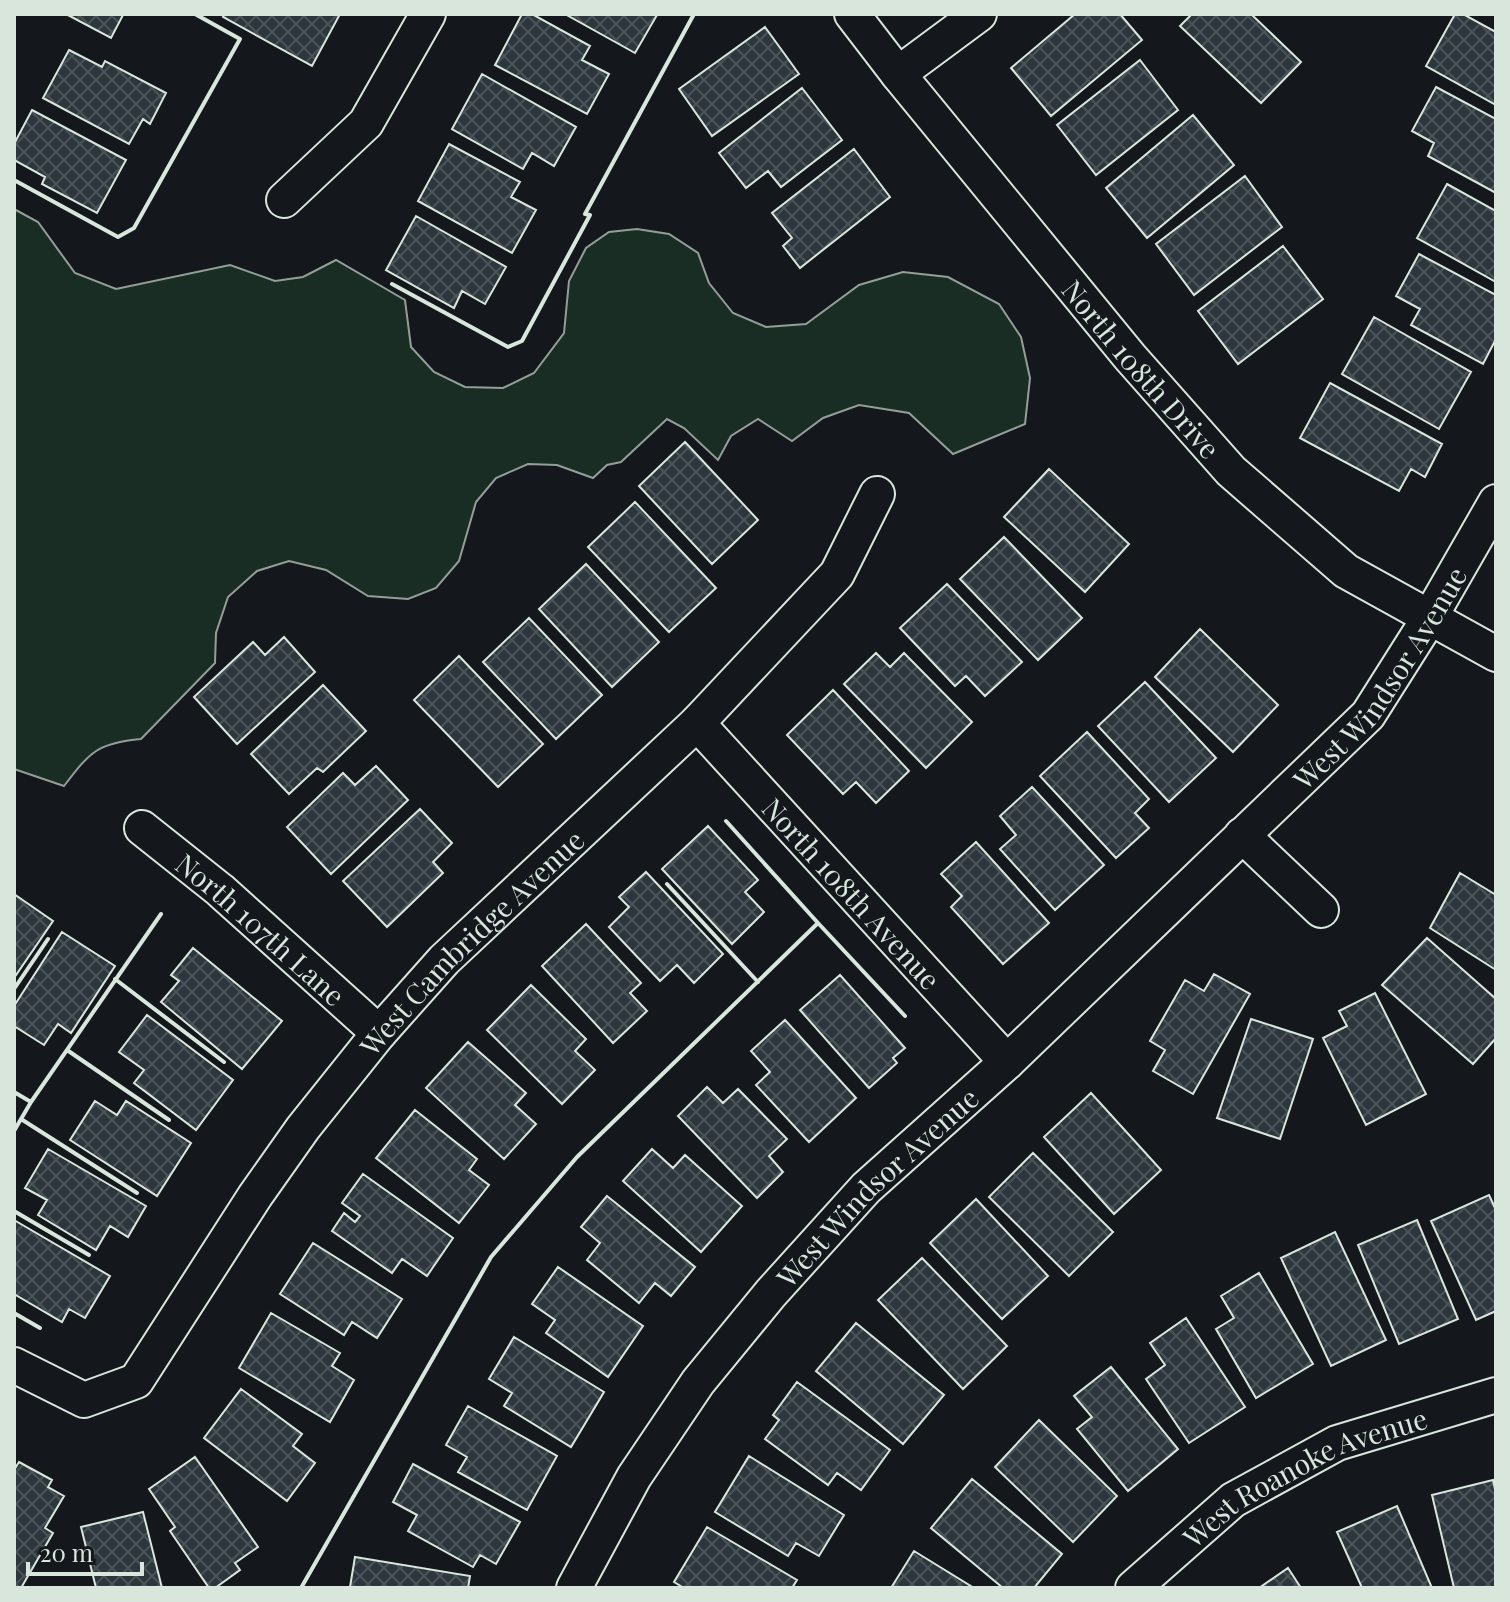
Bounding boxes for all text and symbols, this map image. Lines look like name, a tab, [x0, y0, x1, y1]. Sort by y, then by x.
street label: North 108th Drive	[1055, 271, 1229, 465]
street label: West Windsor Avenue	[1284, 560, 1474, 797]
street label: North 108th Avenue	[755, 789, 949, 996]
street label: West Cambridge Avenue	[350, 821, 591, 1063]
street label: North 107th Lane	[169, 844, 354, 1013]
street label: West Windsor Avenue	[767, 1079, 985, 1295]
street label: West Roanoke Avenue	[1174, 1398, 1431, 1555]
scale bar	[28, 1526, 142, 1576]
text: 20 m	[40, 1536, 93, 1568]

